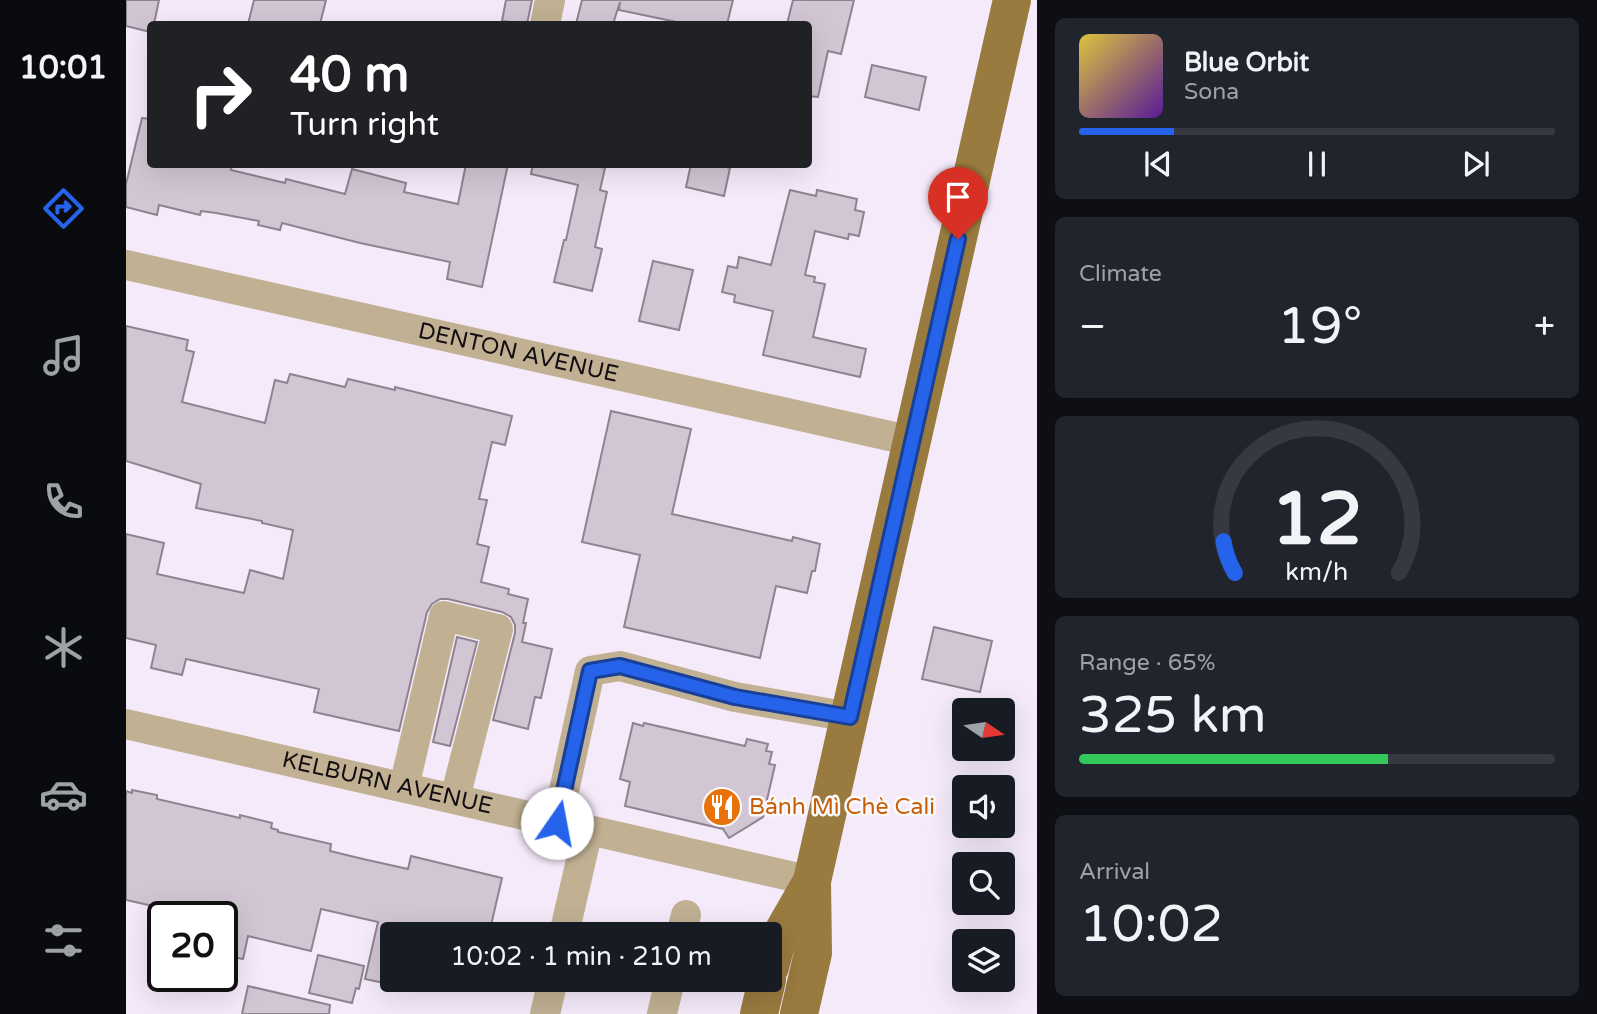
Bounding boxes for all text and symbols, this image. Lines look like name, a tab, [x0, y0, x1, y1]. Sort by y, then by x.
text: 40 m	[290, 46, 409, 105]
text: Blue Orbit	[1184, 47, 1309, 78]
text: 10:01	[19, 49, 107, 87]
icon: right	[175, 49, 266, 140]
text: Sona	[1184, 78, 1239, 106]
text: Turn right	[290, 106, 439, 144]
icon: previous	[1139, 145, 1177, 183]
icon: pause	[1298, 145, 1336, 183]
icon: next	[1457, 145, 1495, 183]
pin	[928, 167, 988, 239]
icon: arrive	[939, 178, 977, 216]
icon: directions	[39, 184, 88, 233]
text: Climate	[1079, 260, 1162, 288]
text: 19°	[1277, 295, 1362, 358]
text: −	[1079, 304, 1106, 350]
text: +	[1534, 304, 1555, 350]
street label: DENTON AVENUE	[415, 317, 621, 389]
icon: music	[39, 331, 88, 380]
text: 12	[1271, 476, 1363, 564]
icon: phone	[39, 477, 88, 526]
text: km/h	[1286, 557, 1348, 587]
icon: climate	[39, 623, 88, 672]
text: Range · 65%	[1079, 649, 1215, 677]
text: 325 km	[1079, 684, 1267, 747]
north arrow	[952, 698, 1015, 761]
map controls	[952, 698, 1015, 992]
street label: KELBURN AVENUE	[279, 746, 495, 821]
icon: car	[39, 770, 88, 819]
button: sound	[952, 775, 1015, 838]
position arrow	[520, 786, 594, 860]
restaurant icon: Bánh Mì Chè Cali	[701, 786, 743, 828]
place label: Bánh Mì Chè Cali	[749, 793, 935, 821]
button: search	[952, 852, 1015, 915]
text: Arrival	[1079, 858, 1150, 886]
text: 10:02	[1079, 893, 1223, 956]
speed limit sign: 20	[147, 901, 238, 992]
icon: filters	[39, 916, 88, 965]
button: layers	[952, 929, 1015, 992]
text: 10:02 · 1 min · 210 m	[450, 941, 712, 972]

